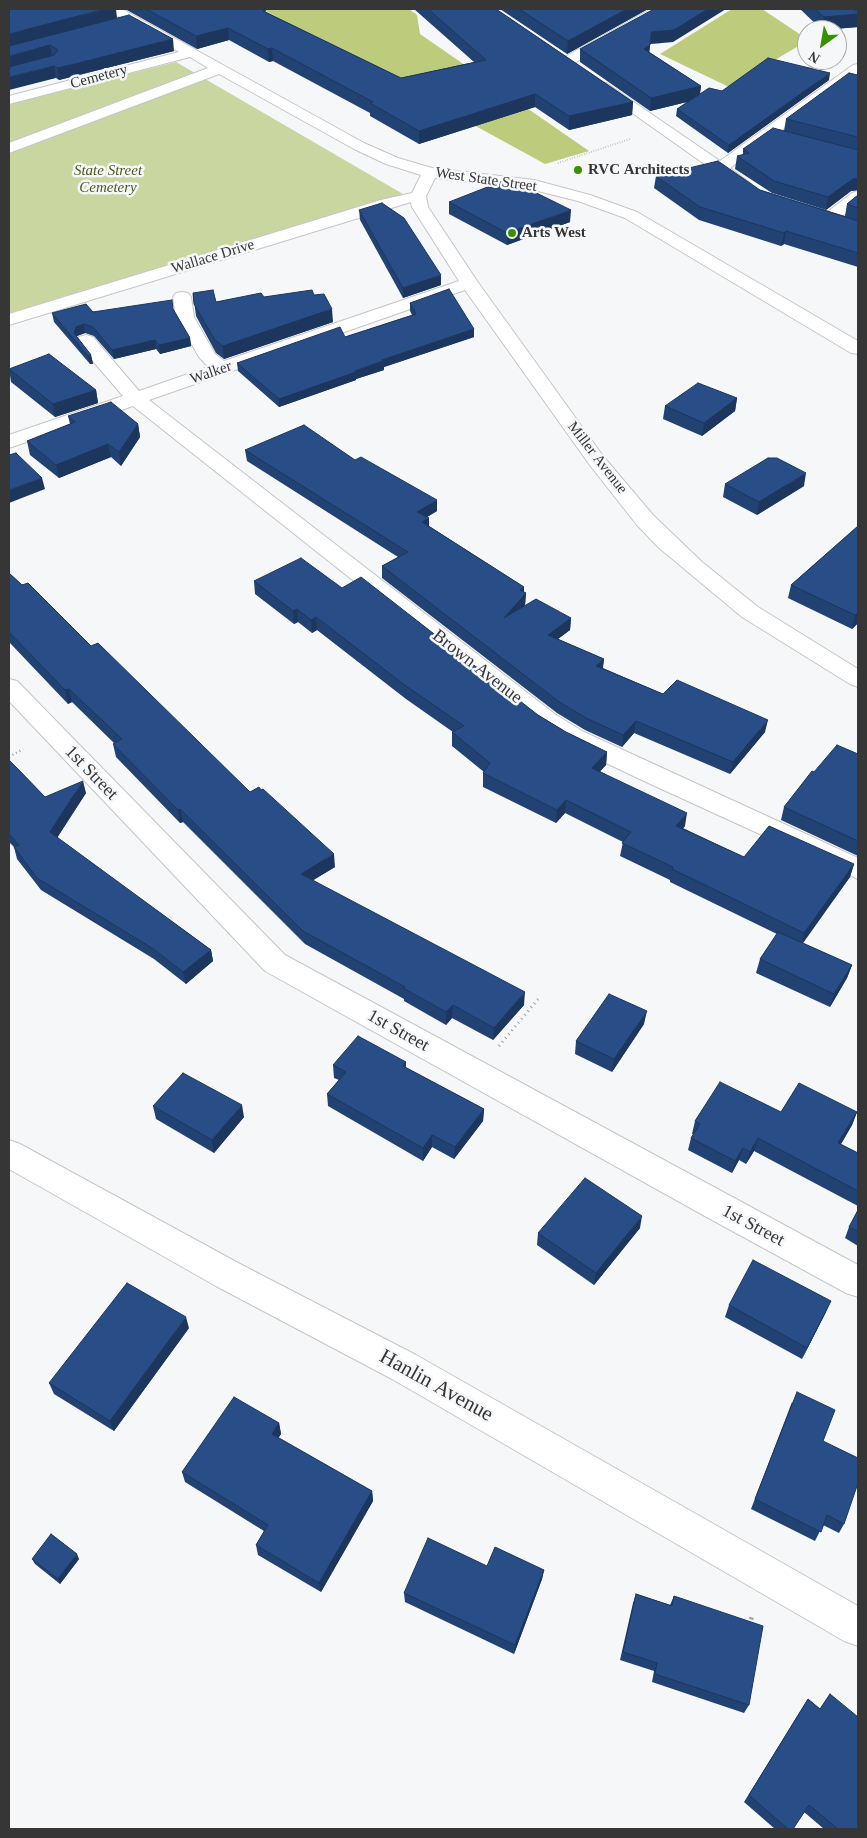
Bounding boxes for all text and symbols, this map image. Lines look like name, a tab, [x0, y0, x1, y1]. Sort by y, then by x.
north arrow	[797, 20, 847, 70]
text: N	[806, 48, 823, 66]
street label: Cemetery	[69, 61, 129, 93]
place label: RVC Architects	[588, 161, 689, 179]
park label: State Street Cemetery	[74, 162, 142, 197]
street label: West State Street	[434, 164, 538, 196]
marker: RVC Architects	[572, 164, 584, 176]
place label: Arts West	[522, 224, 586, 242]
marker: Arts West	[506, 227, 518, 239]
street label: Wallace Drive	[169, 236, 257, 278]
street label: Walker	[188, 358, 234, 388]
street label: Miller Avenue	[563, 418, 631, 498]
street label: Brown Avenue	[428, 625, 526, 709]
street label: 1st Street	[60, 741, 122, 805]
street label: 1st Street	[363, 1005, 433, 1057]
street label: 1st Street	[718, 1201, 788, 1251]
street label: Hanlin Avenue	[375, 1344, 497, 1428]

